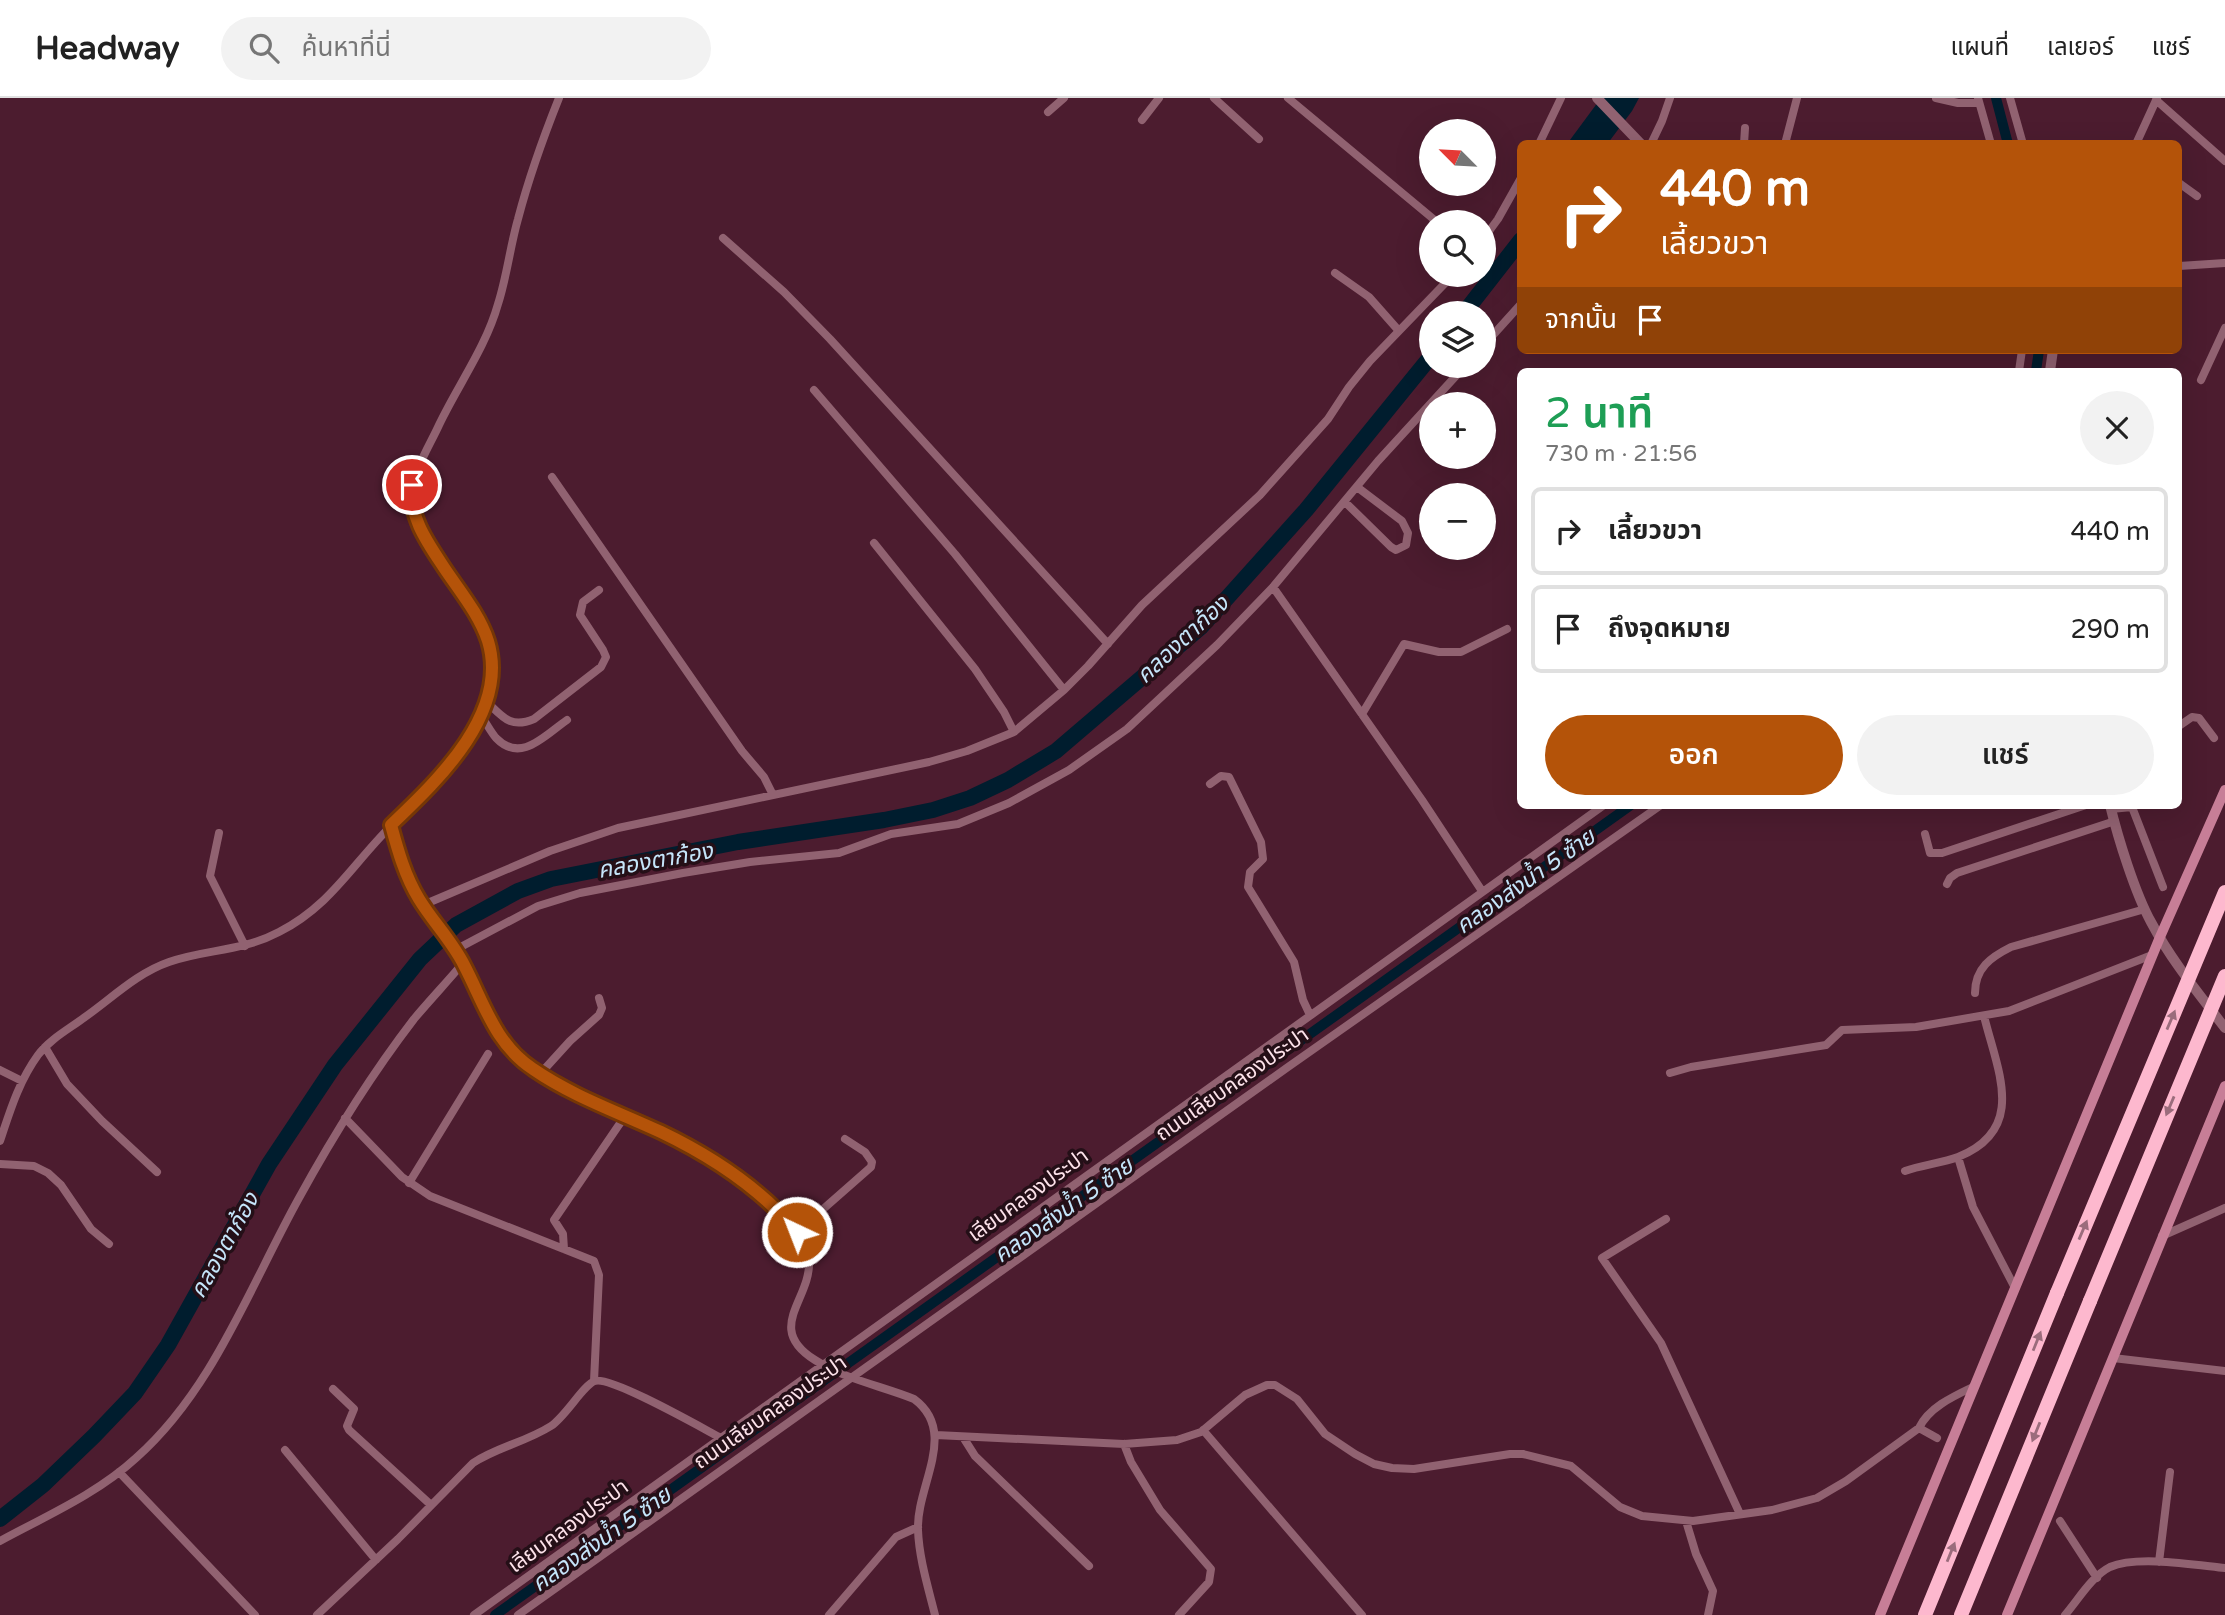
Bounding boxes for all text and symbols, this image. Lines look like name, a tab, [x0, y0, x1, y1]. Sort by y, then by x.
search box	[221, 17, 711, 80]
text: Headway	[35, 29, 179, 68]
icon: search	[245, 29, 283, 67]
text: ค้นหาที่นี่	[301, 32, 391, 63]
text: แผนที่	[1951, 33, 2009, 62]
text: เลเยอร์	[2047, 33, 2114, 62]
text: แชร์	[2152, 33, 2190, 62]
north arrow	[1419, 119, 1496, 196]
map controls	[1419, 119, 1496, 560]
text: 440 m	[1660, 160, 1810, 219]
icon: right	[1545, 168, 1636, 259]
button: search	[1419, 210, 1496, 287]
text: เลี้ยวขวา	[1660, 225, 1768, 263]
button: layers	[1419, 301, 1496, 378]
icon: arrive	[1631, 301, 1669, 339]
text: จากนั้น	[1545, 304, 1617, 335]
text: 2 นาที	[1545, 388, 1653, 439]
button: close	[2080, 391, 2154, 465]
button: +	[1419, 392, 1496, 469]
text: 730 m · 21:56	[1545, 440, 1697, 468]
pin	[382, 455, 442, 515]
icon: arrive	[393, 466, 431, 504]
button: −	[1419, 483, 1496, 560]
icon: right	[1549, 512, 1587, 550]
text: เลี้ยวขวา	[1608, 515, 1702, 546]
text: 440 m	[2070, 516, 2150, 547]
water label: คลองตาก้อง	[1131, 589, 1236, 690]
icon: arrive	[1549, 610, 1587, 648]
text: ถึงจุดหมาย	[1608, 613, 1731, 644]
text: 290 m	[2070, 614, 2150, 645]
button: ออก	[1545, 715, 1843, 795]
button: แชร์	[1857, 715, 2154, 795]
water label: คลองส่งน้ำ 5 ซ้าย	[1449, 820, 1602, 940]
water label: คลองตาก้อง	[596, 837, 716, 885]
one-way arrow	[2165, 1009, 2176, 1030]
street label: ถนนเลียบคลองประปา	[1151, 1022, 1314, 1147]
one-way arrow	[2165, 1096, 2176, 1117]
street label: เลียบคลองประปา	[963, 1143, 1093, 1247]
water label: คลองส่งน้ำ 5 ซ้าย	[987, 1149, 1140, 1269]
water label: คลองตาก้อง	[184, 1186, 266, 1303]
position arrow	[760, 1195, 834, 1269]
one-way arrow	[2078, 1219, 2089, 1240]
one-way arrow	[2032, 1331, 2043, 1352]
street label: ถนนเลียบคลองประปา	[689, 1350, 852, 1475]
one-way arrow	[2030, 1421, 2041, 1442]
street label: เลียบคลองประปา	[503, 1474, 633, 1578]
water label: คลองส่งน้ำ 5 ซ้าย	[525, 1478, 678, 1598]
one-way arrow	[1945, 1541, 1956, 1562]

